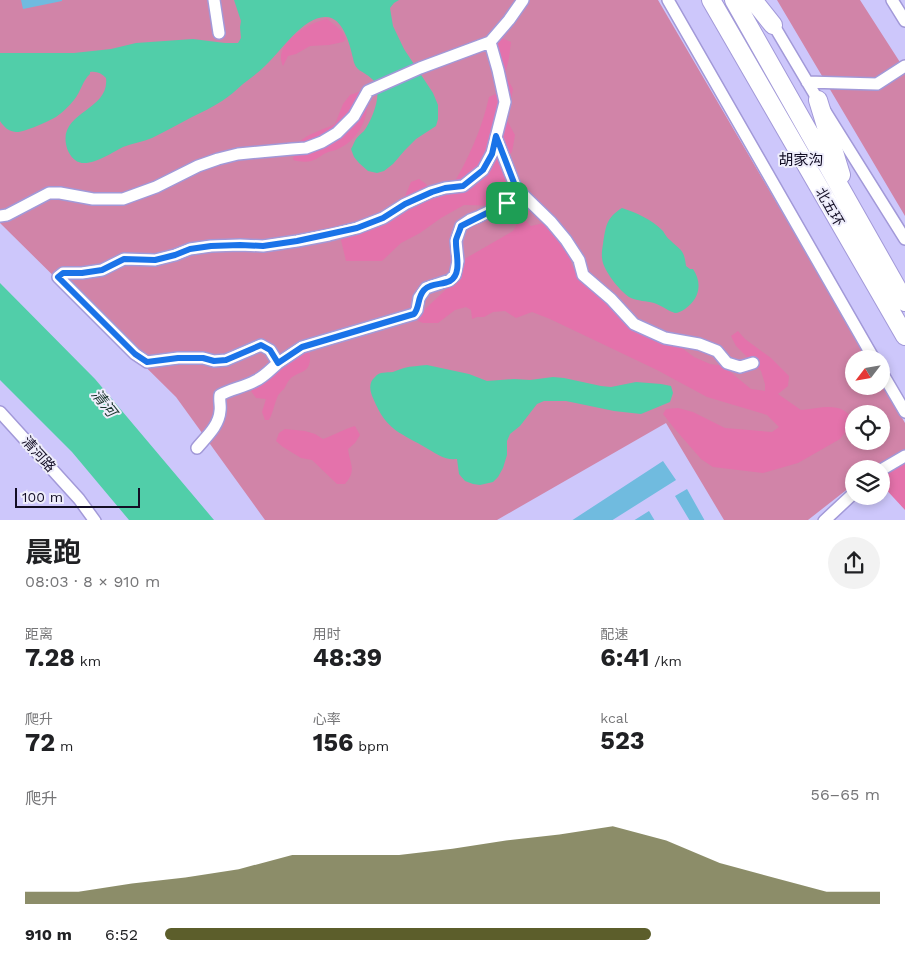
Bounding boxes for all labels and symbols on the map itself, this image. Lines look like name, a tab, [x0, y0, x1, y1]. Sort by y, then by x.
district label: 胡家沟	[778, 151, 824, 169]
pin	[486, 182, 528, 224]
street label: 北五环	[813, 185, 847, 229]
north arrow	[845, 350, 890, 395]
water label: 清河	[88, 386, 122, 423]
street label: 清河路	[19, 433, 59, 475]
scale bar	[15, 486, 140, 509]

